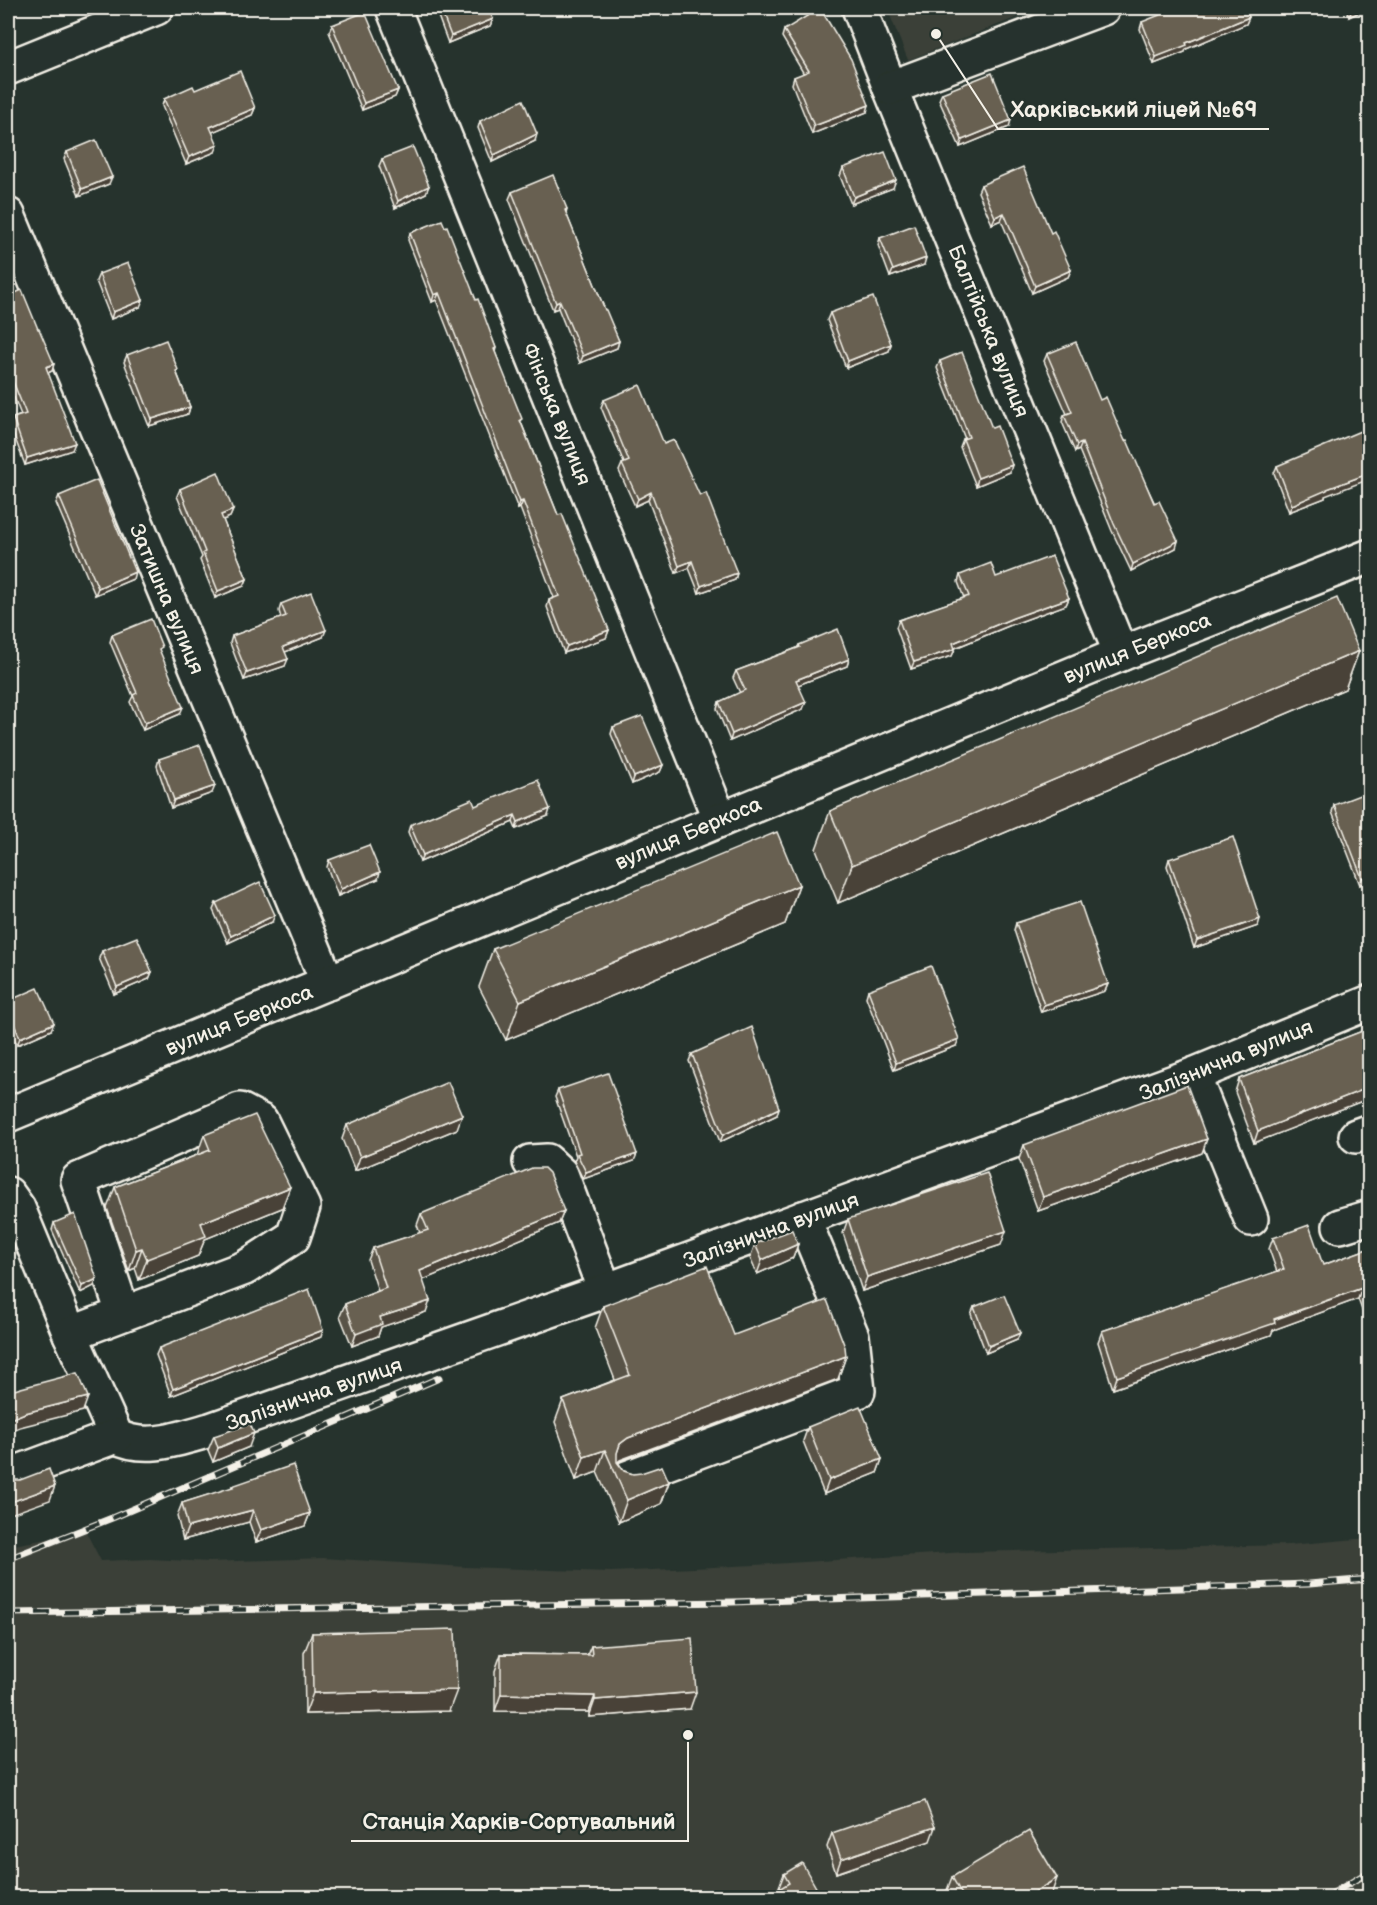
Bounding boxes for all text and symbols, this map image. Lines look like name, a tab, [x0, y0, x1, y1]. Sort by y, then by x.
callout: Харківський ліцей №69	[998, 89, 1269, 129]
text: Харківський ліцей №69	[1010, 97, 1257, 124]
street label: Балтійська вулиця	[943, 241, 1035, 421]
street label: Фінська вулиця	[517, 339, 596, 489]
street label: Затишна вулиця	[124, 520, 209, 678]
street label: вулиця Беркоса	[1060, 607, 1215, 689]
street label: вулиця Беркоса	[611, 791, 766, 876]
street label: вулиця Беркоса	[162, 979, 317, 1061]
street label: Залізнична вулиця	[1136, 1014, 1316, 1107]
street label: Залізнична вулиця	[680, 1187, 862, 1274]
street label: Залізнична вулиця	[223, 1353, 406, 1436]
callout: Станція Харків-Сортувальний	[351, 1801, 688, 1841]
text: Станція Харків-Сортувальний	[362, 1809, 676, 1836]

